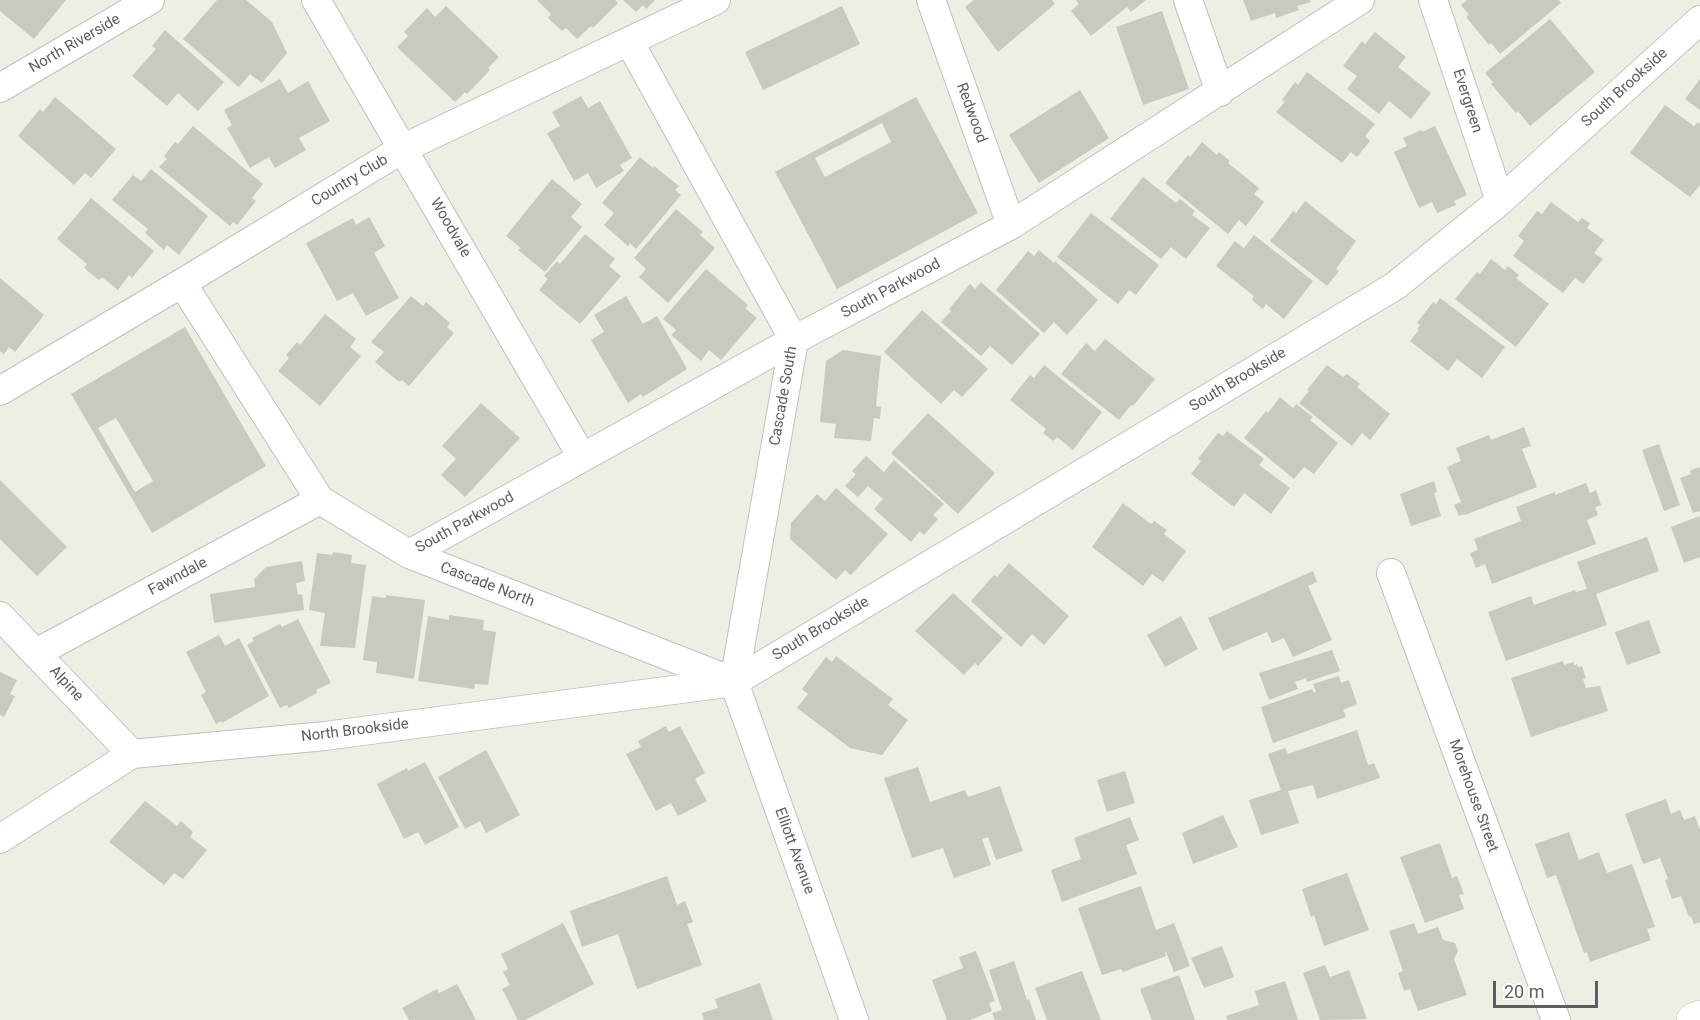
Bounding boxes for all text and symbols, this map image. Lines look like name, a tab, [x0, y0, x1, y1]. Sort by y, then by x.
street label: North Riverside	[26, 11, 124, 77]
street label: South Brookside	[1578, 45, 1672, 131]
street label: Evergreen	[1448, 67, 1486, 135]
street label: Redwood	[952, 81, 990, 145]
street label: Country Club	[309, 151, 391, 211]
street label: Woodvale	[426, 195, 474, 261]
street label: South Parkwood	[838, 255, 944, 323]
street label: South Brookside	[1186, 344, 1290, 416]
street label: Cascade South	[766, 345, 802, 447]
street label: South Parkwood	[413, 489, 517, 557]
street label: Fawndale	[146, 554, 210, 600]
street label: Cascade North	[437, 559, 537, 611]
street label: South Brookside	[769, 593, 873, 665]
street label: Alpine	[45, 663, 87, 705]
street label: North Brookside	[300, 715, 410, 747]
street label: Morehouse Street	[1444, 737, 1502, 855]
street label: Elliott Avenue	[770, 805, 818, 897]
scale bar	[1496, 969, 1601, 1007]
text: 20 m	[1504, 981, 1544, 1002]

